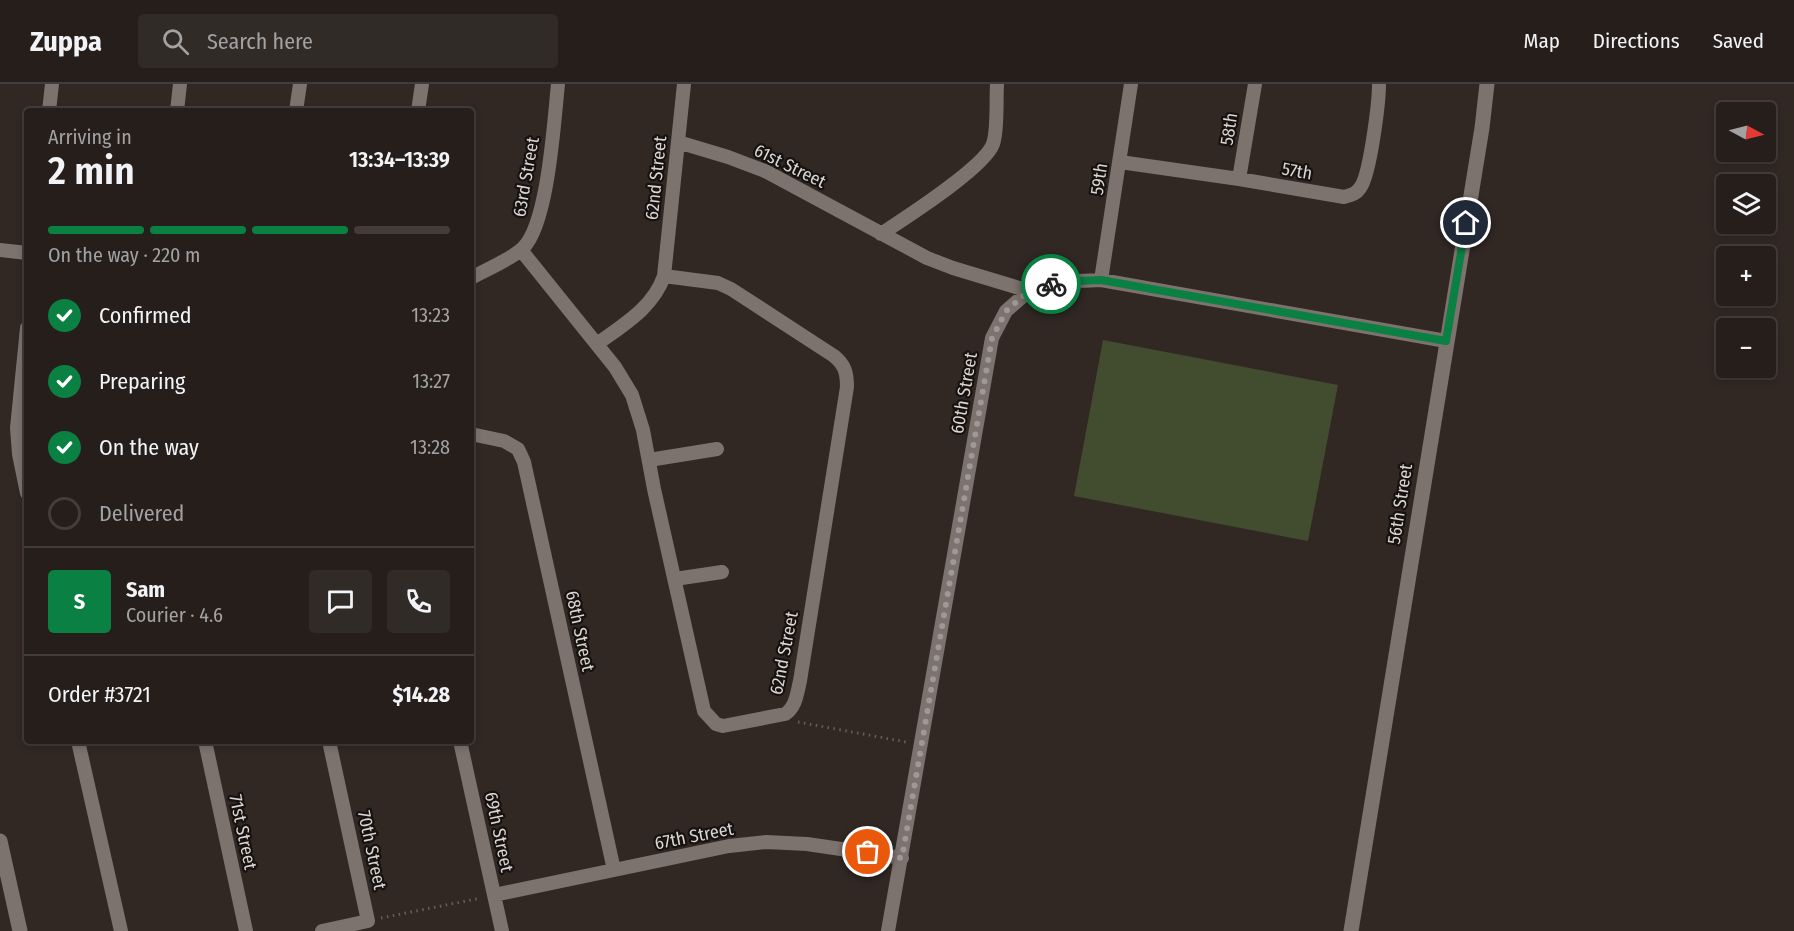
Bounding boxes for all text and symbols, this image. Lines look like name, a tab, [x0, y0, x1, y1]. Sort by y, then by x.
search box	[138, 14, 558, 68]
text: Zuppa	[30, 25, 102, 58]
icon: search	[159, 25, 192, 58]
text: Search here	[207, 28, 313, 55]
text: Map	[1523, 28, 1560, 54]
text: Directions	[1593, 28, 1680, 54]
text: Saved	[1713, 28, 1764, 54]
north arrow	[1716, 102, 1776, 162]
map controls	[1716, 102, 1776, 378]
street label: 58th	[1216, 111, 1242, 147]
text: Arriving in	[48, 125, 132, 149]
street label: 63rd Street	[508, 135, 544, 219]
street label: 62nd Street	[641, 135, 671, 221]
street label: 61st Street	[750, 139, 830, 193]
text: 13:34–13:39	[349, 146, 450, 173]
text: 2 min	[48, 148, 135, 194]
street label: 57th	[1280, 158, 1314, 184]
street label: 59th	[1086, 161, 1112, 197]
button: layers	[1716, 174, 1776, 234]
pin	[1440, 197, 1491, 248]
icon: home	[1449, 206, 1482, 239]
text: On the way · 220 m	[48, 243, 201, 267]
button: +	[1716, 246, 1776, 306]
courier	[1021, 254, 1081, 314]
icon: bike	[1035, 268, 1068, 301]
icon: check	[48, 299, 81, 332]
text: Confirmed	[99, 302, 192, 329]
text: 13:23	[411, 303, 450, 327]
button: −	[1716, 318, 1776, 378]
street label: 60th Street	[946, 351, 982, 435]
icon: check	[48, 365, 81, 398]
text: Preparing	[99, 368, 185, 395]
text: 13:27	[412, 369, 450, 393]
icon: check	[48, 431, 81, 464]
text: On the way	[99, 434, 199, 461]
text: 13:28	[410, 435, 450, 459]
street label: 56th Street	[1383, 462, 1417, 546]
text: Delivered	[99, 500, 184, 527]
button: chat	[309, 570, 372, 633]
button: phone	[387, 570, 450, 633]
text: Sam	[126, 576, 165, 603]
text: S	[74, 588, 85, 615]
street label: 68th Street	[561, 589, 599, 673]
text: Courier · 4.6	[126, 603, 223, 627]
street label: 62nd Street	[765, 609, 803, 696]
text: Order #3721	[48, 681, 151, 708]
text: $14.28	[392, 681, 450, 708]
street label: 69th Street	[480, 790, 518, 874]
street label: 71st Street	[224, 792, 262, 872]
street label: 70th Street	[353, 808, 391, 892]
street label: 67th Street	[653, 818, 735, 854]
pin	[842, 826, 893, 877]
icon: bag	[851, 835, 884, 868]

